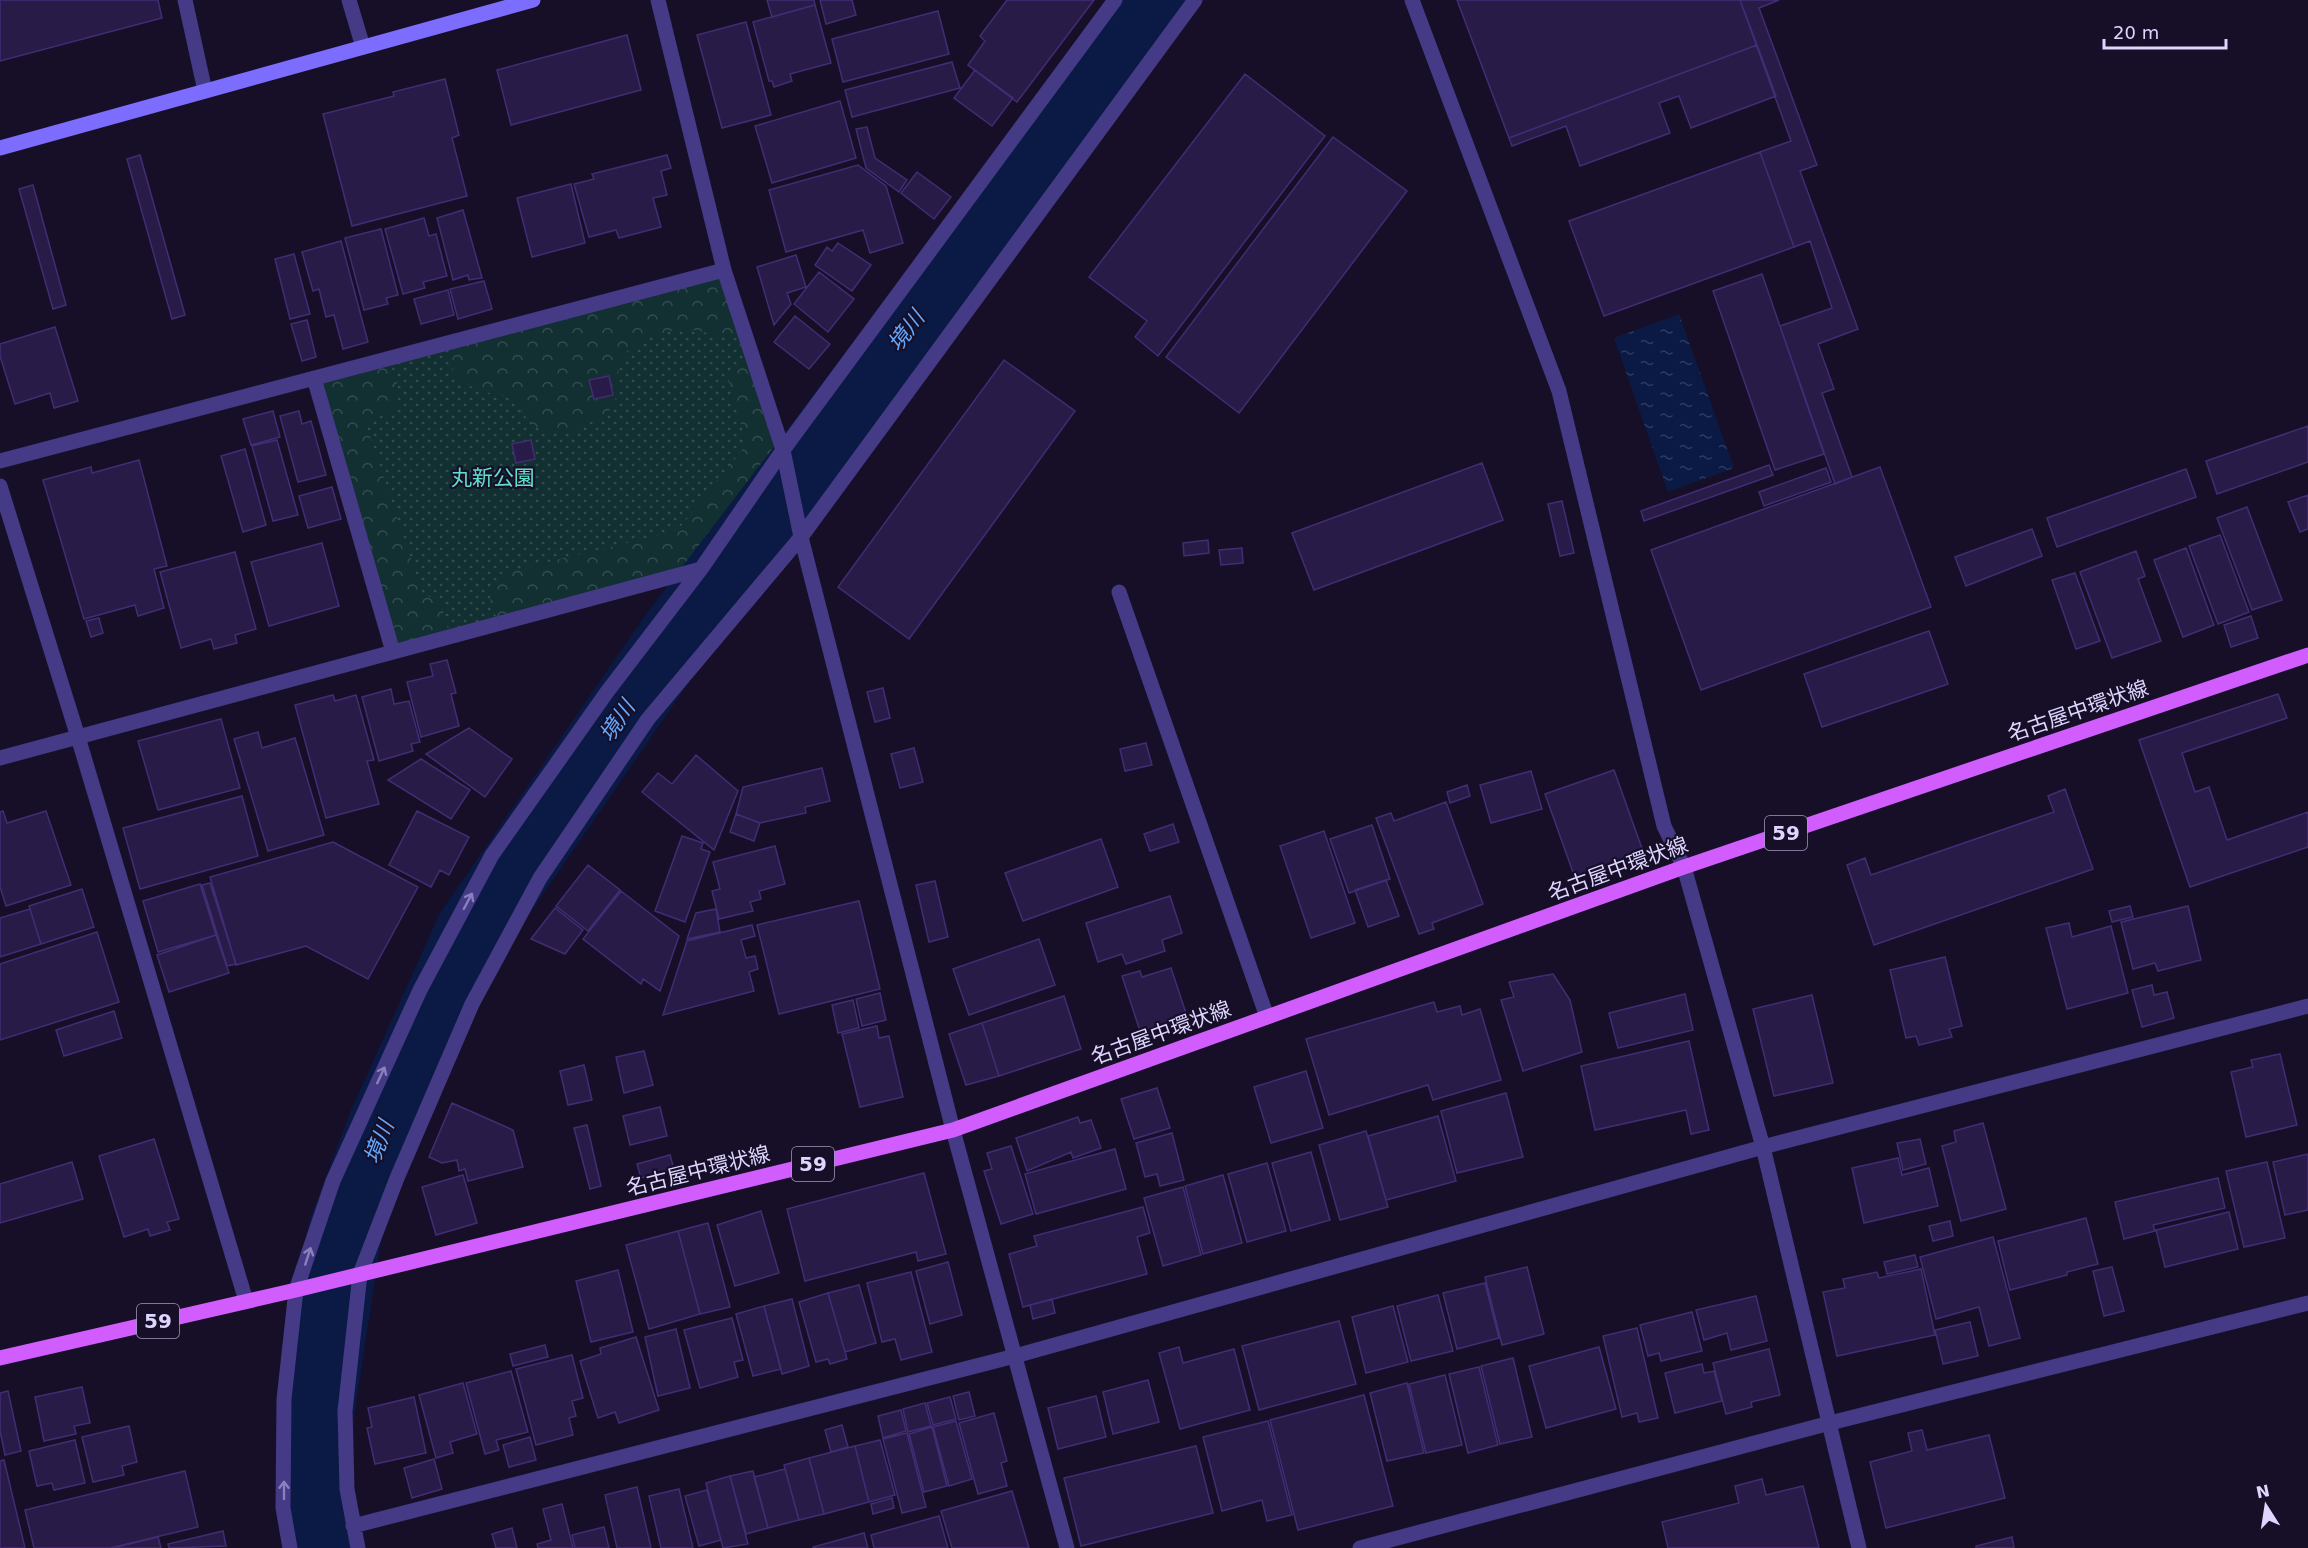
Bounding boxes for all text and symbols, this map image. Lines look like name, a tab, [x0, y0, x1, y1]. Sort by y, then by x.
scale bar	[2104, 12, 2226, 50]
text: 20 m	[2113, 22, 2159, 43]
water label: 境川	[883, 304, 930, 356]
park label: 丸新公園	[451, 466, 535, 490]
street label: 名古屋中環状線	[2005, 676, 2151, 746]
water label: 境川	[594, 694, 641, 746]
road number: 59	[1765, 816, 1807, 850]
street label: 名古屋中環状線	[1545, 833, 1691, 905]
one-way arrow	[463, 892, 474, 910]
street label: 名古屋中環状線	[1088, 997, 1234, 1069]
one-way arrow	[376, 1067, 387, 1085]
water label: 境川	[359, 1115, 399, 1167]
street label: 名古屋中環状線	[624, 1142, 772, 1200]
road number: 59	[792, 1147, 834, 1181]
one-way arrow	[303, 1247, 314, 1266]
road number: 59	[137, 1304, 179, 1338]
north arrow	[2236, 1476, 2296, 1536]
one-way arrow	[278, 1481, 290, 1501]
text: N	[2254, 1481, 2272, 1503]

